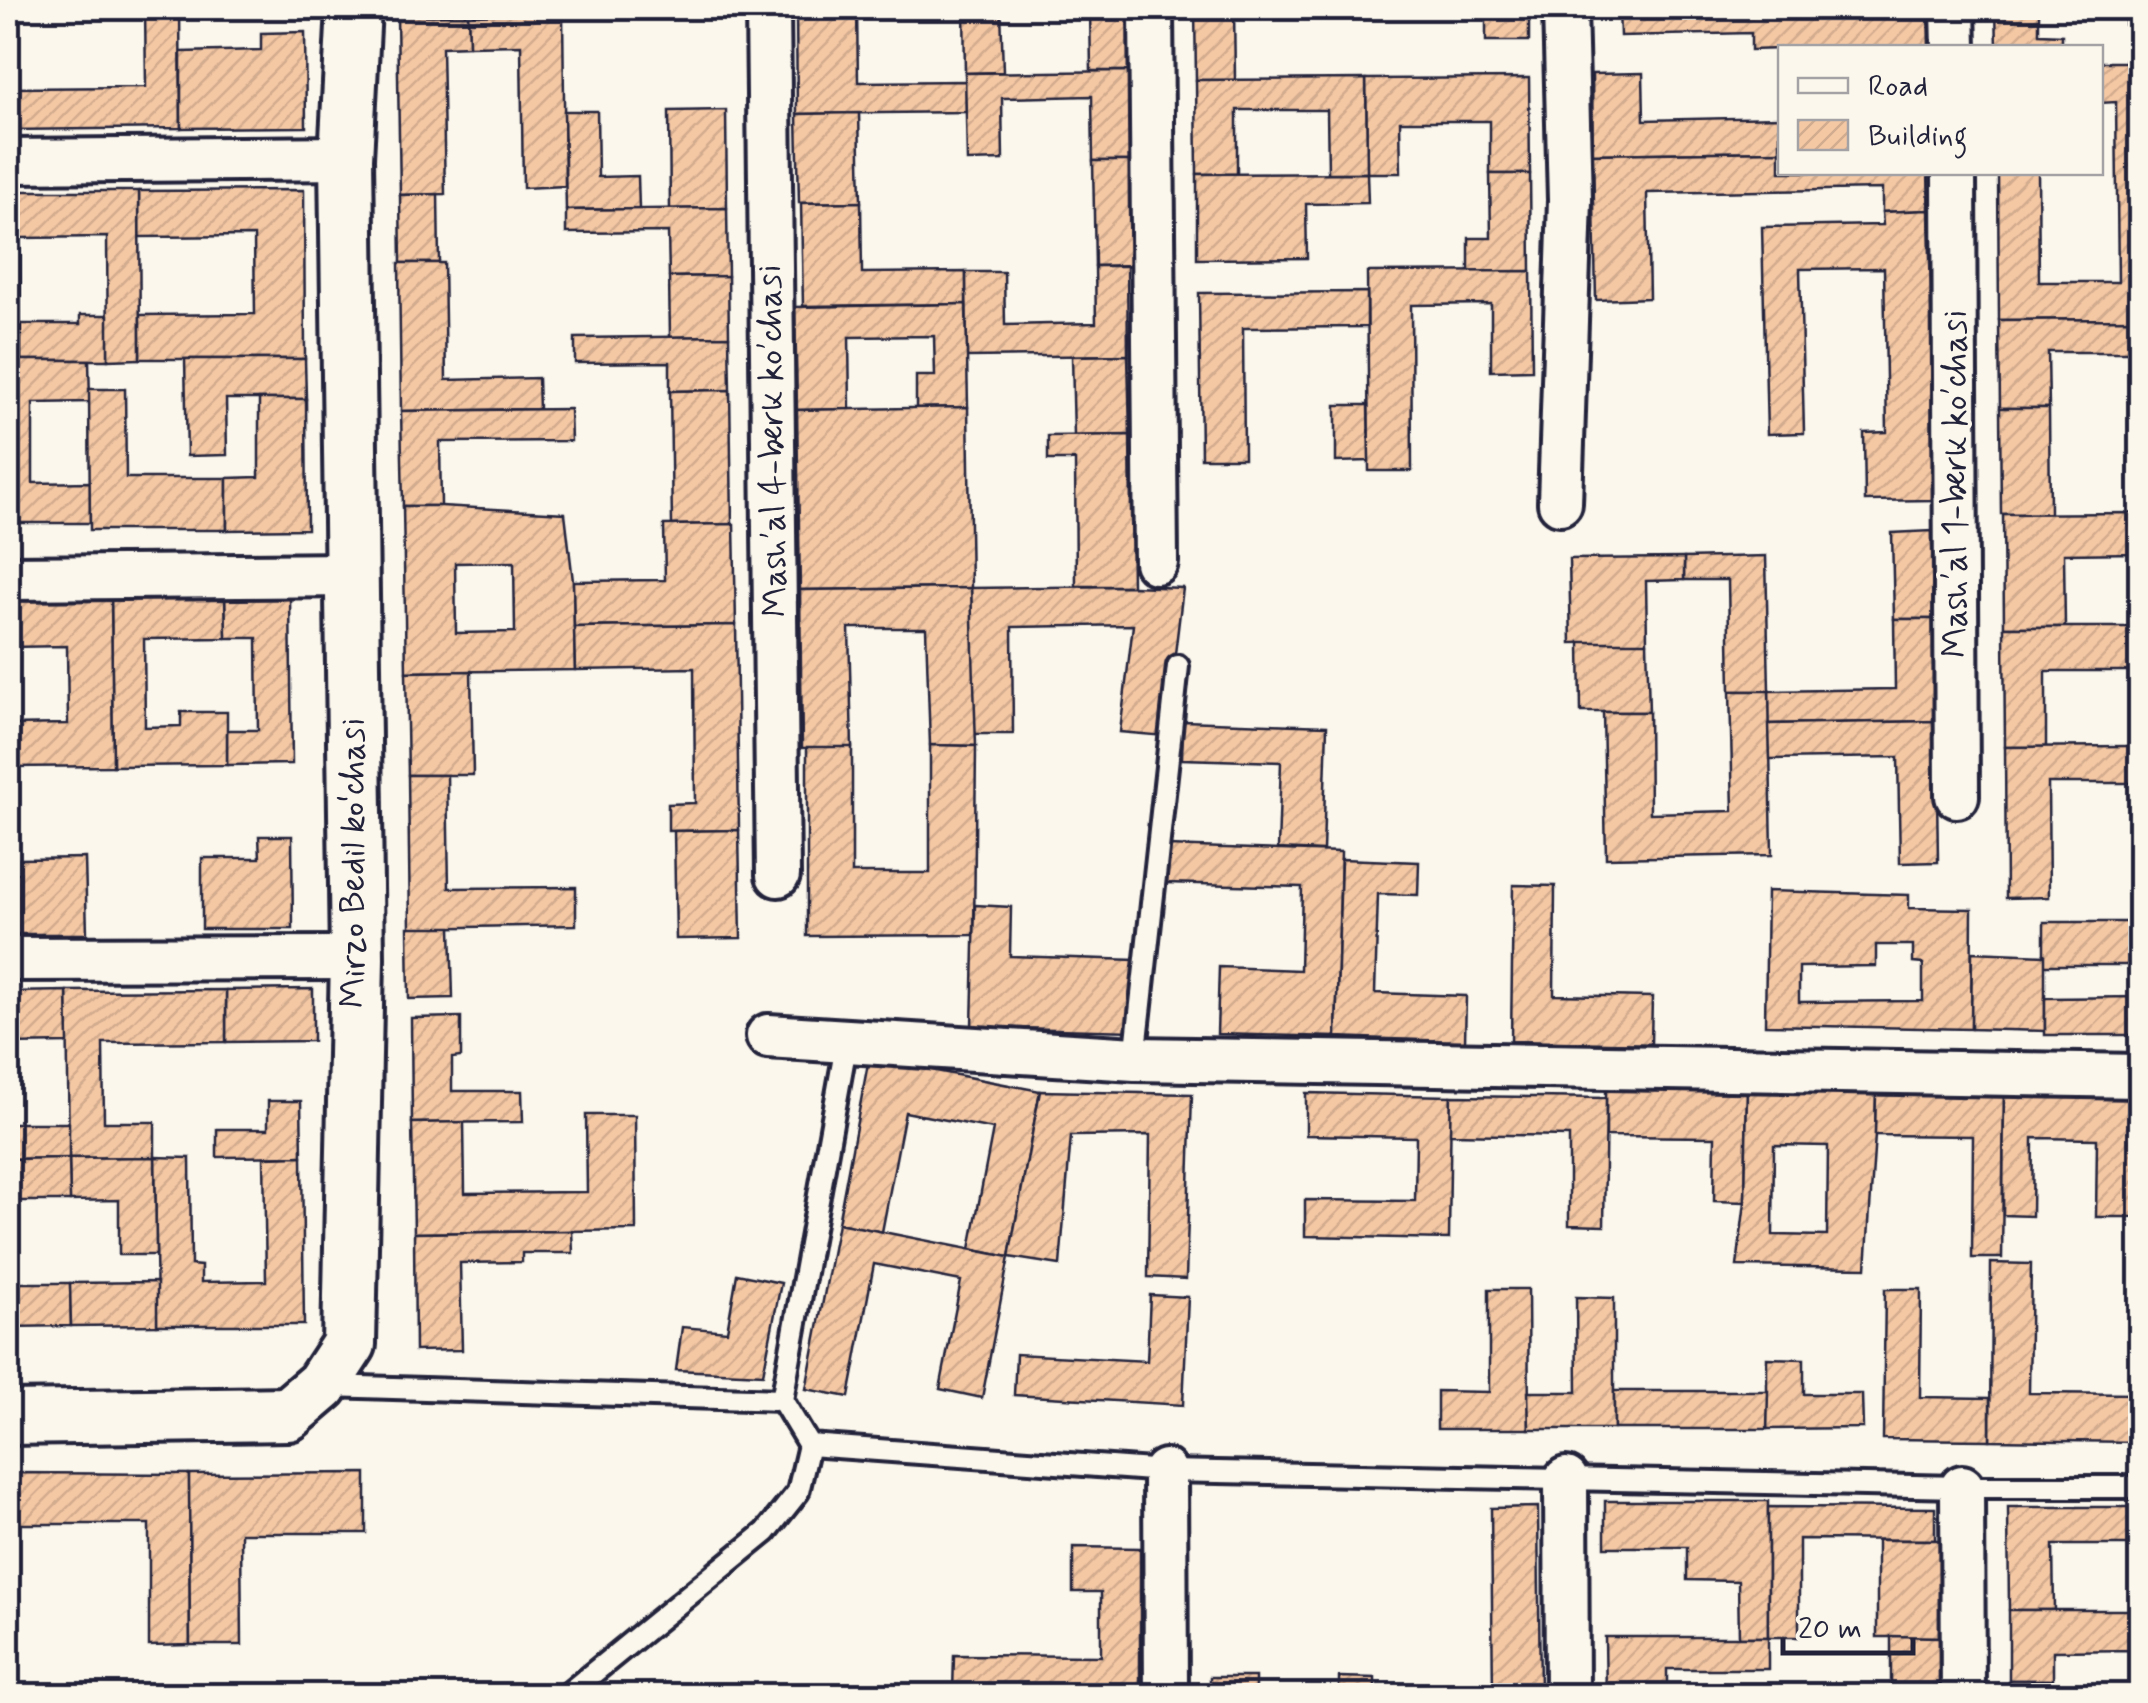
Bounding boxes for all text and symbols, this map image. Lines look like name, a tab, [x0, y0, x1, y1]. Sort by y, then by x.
legend	[1778, 45, 2103, 175]
text: Road	[1868, 67, 1928, 106]
text: Building	[1868, 117, 1967, 159]
street label: Mashʼal 4-berk koʼchasi	[747, 264, 799, 618]
street label: Mashʼal 1-berk koʼchasi	[1933, 310, 1979, 658]
street label: Mirzo Bedil koʻchasi	[331, 718, 377, 1008]
scale bar	[1783, 1593, 1913, 1655]
text: 20 m	[1798, 1610, 1862, 1649]

